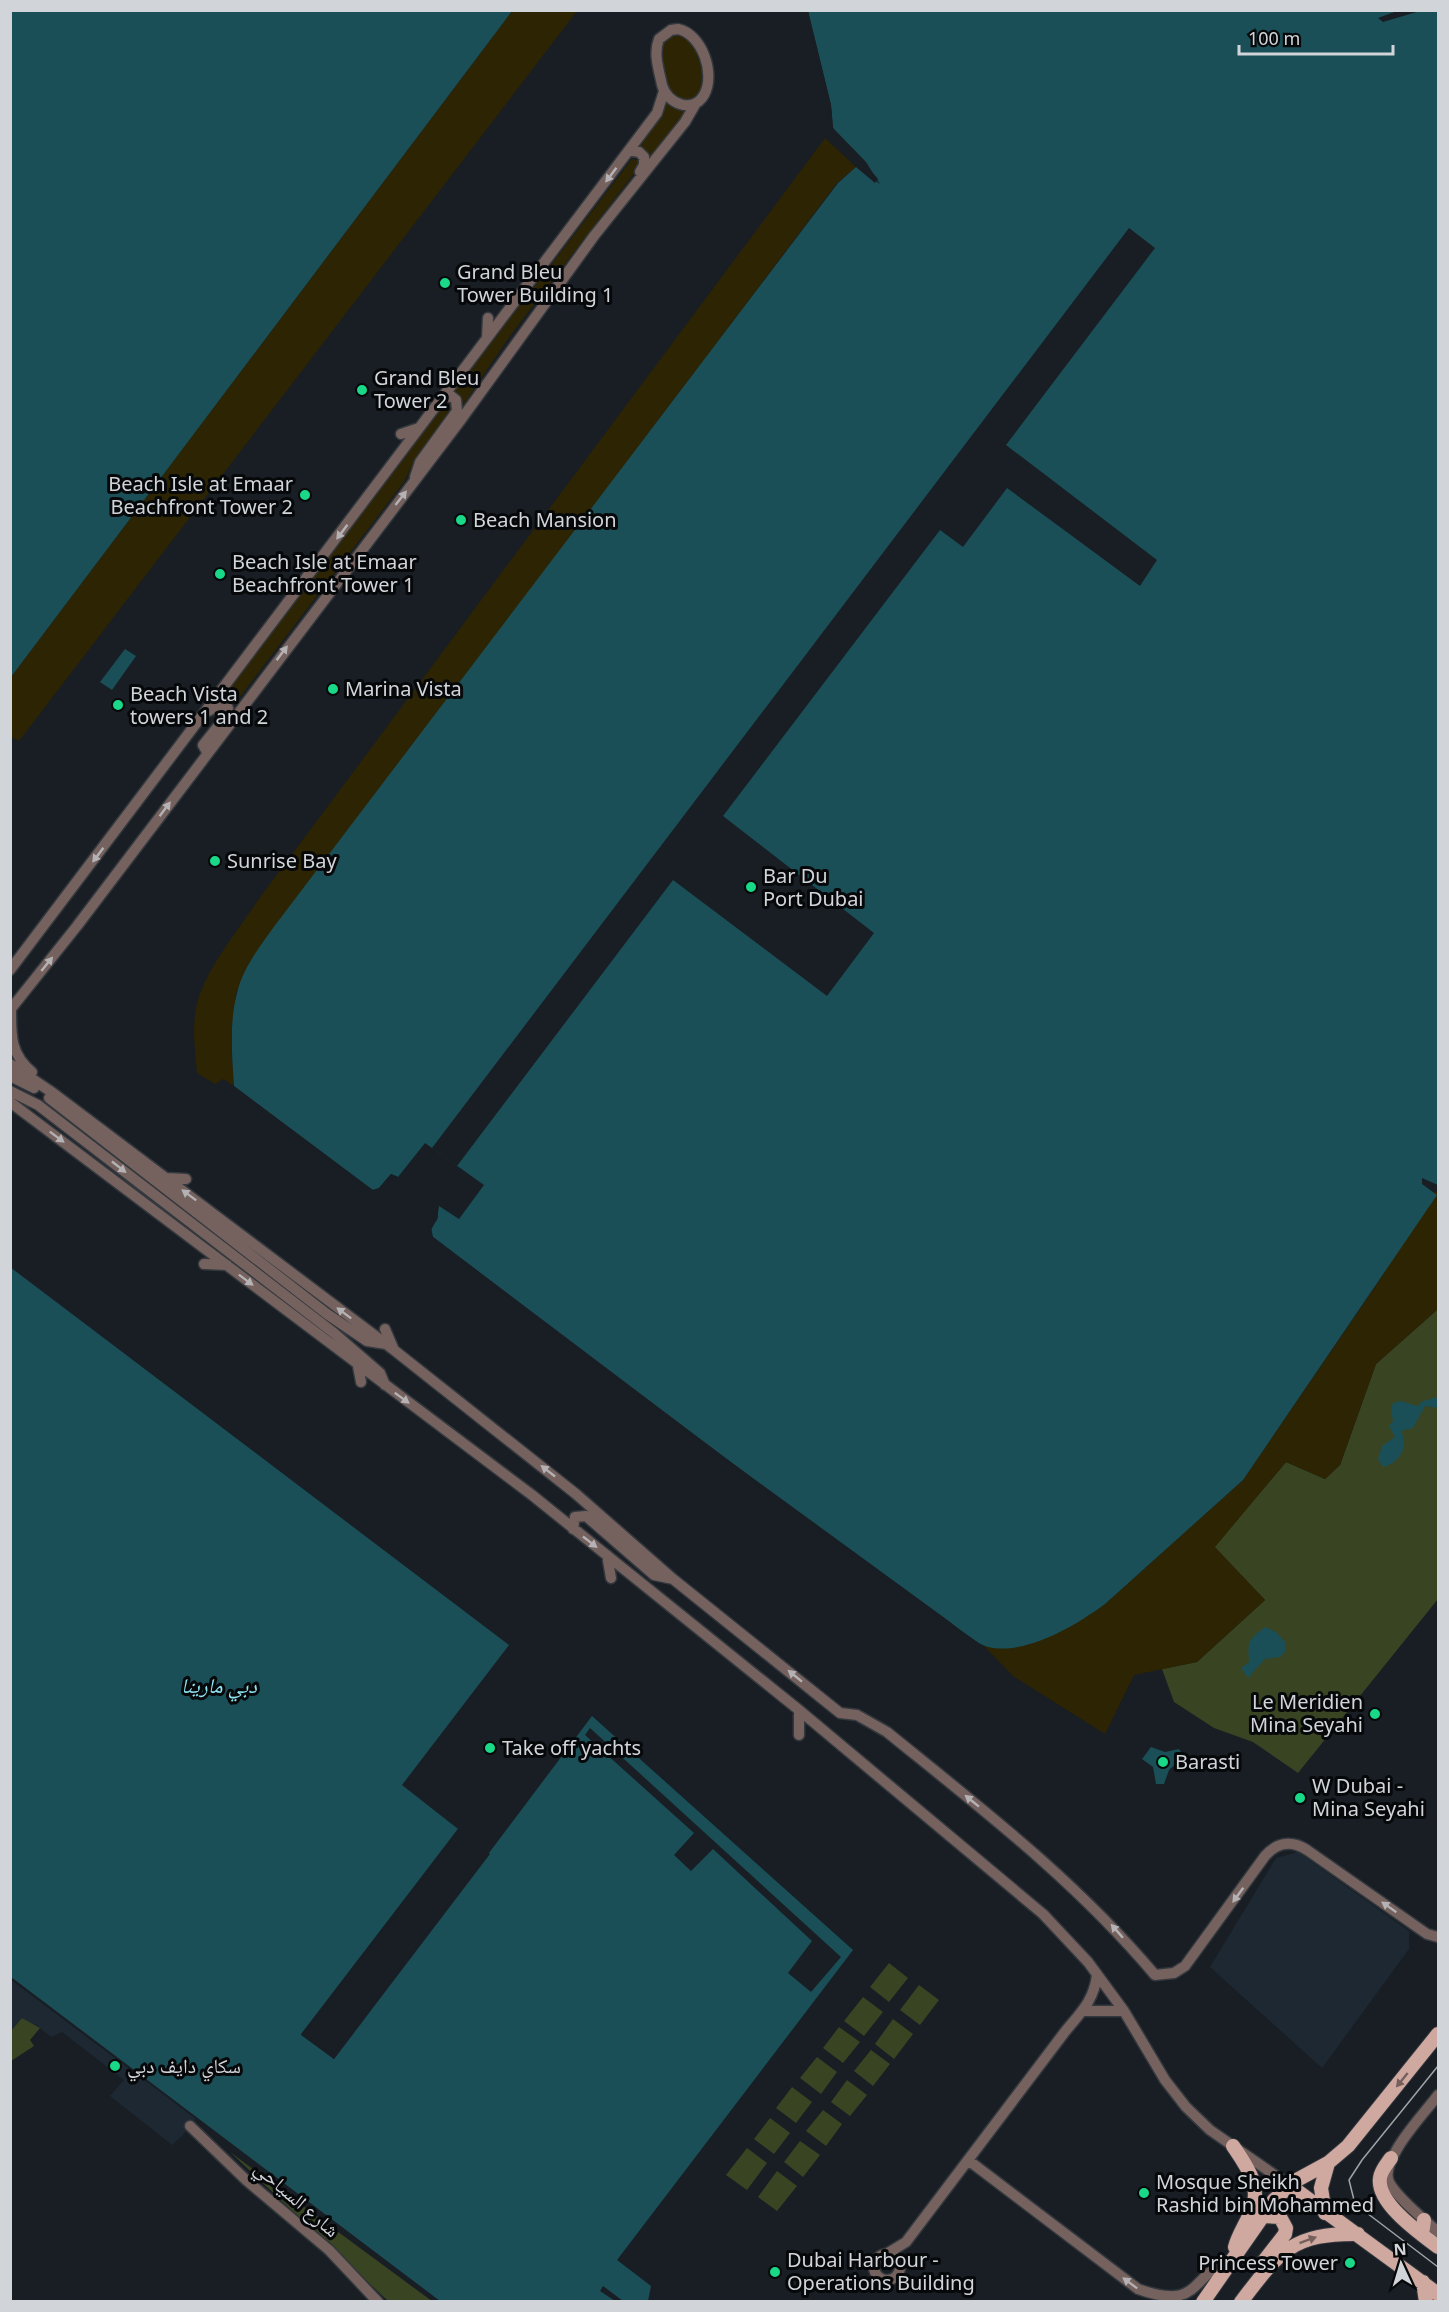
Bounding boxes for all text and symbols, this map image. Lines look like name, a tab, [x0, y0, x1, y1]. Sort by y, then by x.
scale bar	[1239, 18, 1394, 56]
text: 100 m	[1248, 26, 1300, 50]
one-way arrow	[605, 167, 617, 182]
place label: Grand Bleu Tower Building 1	[457, 258, 613, 308]
marker: Grand Bleu Tower Building 1	[438, 276, 452, 290]
place label: Grand Bleu Tower 2	[374, 364, 479, 414]
marker: Grand Bleu Tower 2	[355, 383, 369, 397]
place label: Beach Isle at Emaar Beachfront Tower 2	[108, 470, 293, 520]
marker: Beach Isle at Emaar Beachfront Tower 2	[298, 488, 312, 502]
one-way arrow	[395, 491, 407, 506]
place label: Beach Mansion	[473, 506, 617, 533]
marker: Beach Mansion	[454, 513, 468, 527]
one-way arrow	[336, 524, 348, 539]
place label: Beach Isle at Emaar Beachfront Tower 1	[232, 548, 417, 598]
marker: Beach Isle at Emaar Beachfront Tower 1	[213, 567, 227, 581]
one-way arrow	[276, 646, 288, 661]
place label: Marina Vista	[345, 675, 462, 702]
place label: Beach Vista towers 1 and 2	[130, 680, 268, 730]
marker: Marina Vista	[326, 682, 340, 696]
marker: Beach Vista towers 1 and 2	[111, 698, 125, 712]
one-way arrow	[158, 801, 170, 816]
one-way arrow	[92, 847, 104, 863]
place label: Sunrise Bay	[227, 847, 337, 874]
marker: Sunrise Bay	[208, 854, 222, 868]
place label: Bar Du Port Dubai	[763, 862, 864, 912]
marker: Bar Du Port Dubai	[744, 880, 758, 894]
one-way arrow	[41, 957, 53, 972]
one-way arrow	[49, 1131, 65, 1144]
one-way arrow	[111, 1161, 127, 1174]
one-way arrow	[181, 1189, 197, 1201]
one-way arrow	[238, 1274, 254, 1286]
one-way arrow	[337, 1307, 352, 1319]
one-way arrow	[394, 1391, 409, 1403]
one-way arrow	[540, 1466, 555, 1478]
one-way arrow	[582, 1535, 597, 1547]
water label: دبي مارينا	[181, 1671, 257, 1702]
one-way arrow	[787, 1671, 802, 1683]
place label: Le Meridien Mina Seyahi	[1250, 1688, 1363, 1738]
marker: Le Meridien Mina Seyahi	[1368, 1707, 1382, 1721]
place label: Take off yachts	[502, 1734, 641, 1761]
marker: Take off yachts	[483, 1741, 497, 1755]
place label: Barasti	[1175, 1748, 1240, 1775]
marker: Barasti	[1156, 1755, 1170, 1769]
place label: W Dubai - Mina Seyahi	[1312, 1772, 1425, 1822]
marker: W Dubai - Mina Seyahi	[1293, 1791, 1307, 1805]
one-way arrow	[964, 1795, 979, 1807]
one-way arrow	[1232, 1887, 1244, 1902]
one-way arrow	[1381, 1902, 1397, 1913]
one-way arrow	[1110, 1923, 1124, 1938]
place label: سكاي دايف دبي	[127, 2052, 241, 2082]
marker: سكاي دايف دبي	[108, 2059, 122, 2073]
one-way arrow	[1396, 2072, 1408, 2087]
street label: شارع السياحي	[247, 2154, 346, 2245]
place label: Mosque Sheikh Rashid bin Mohammed	[1156, 2168, 1374, 2218]
marker: Mosque Sheikh Rashid bin Mohammed	[1137, 2186, 1151, 2200]
one-way arrow	[1299, 2234, 1317, 2244]
north arrow	[1371, 2234, 1431, 2294]
text: N	[1393, 2238, 1407, 2260]
place label: Dubai Harbour - Operations Building	[787, 2246, 975, 2296]
place label: Princess Tower	[1198, 2249, 1338, 2276]
marker: Princess Tower	[1343, 2256, 1357, 2270]
marker: Dubai Harbour - Operations Building	[768, 2265, 782, 2279]
one-way arrow	[1122, 2277, 1138, 2289]

